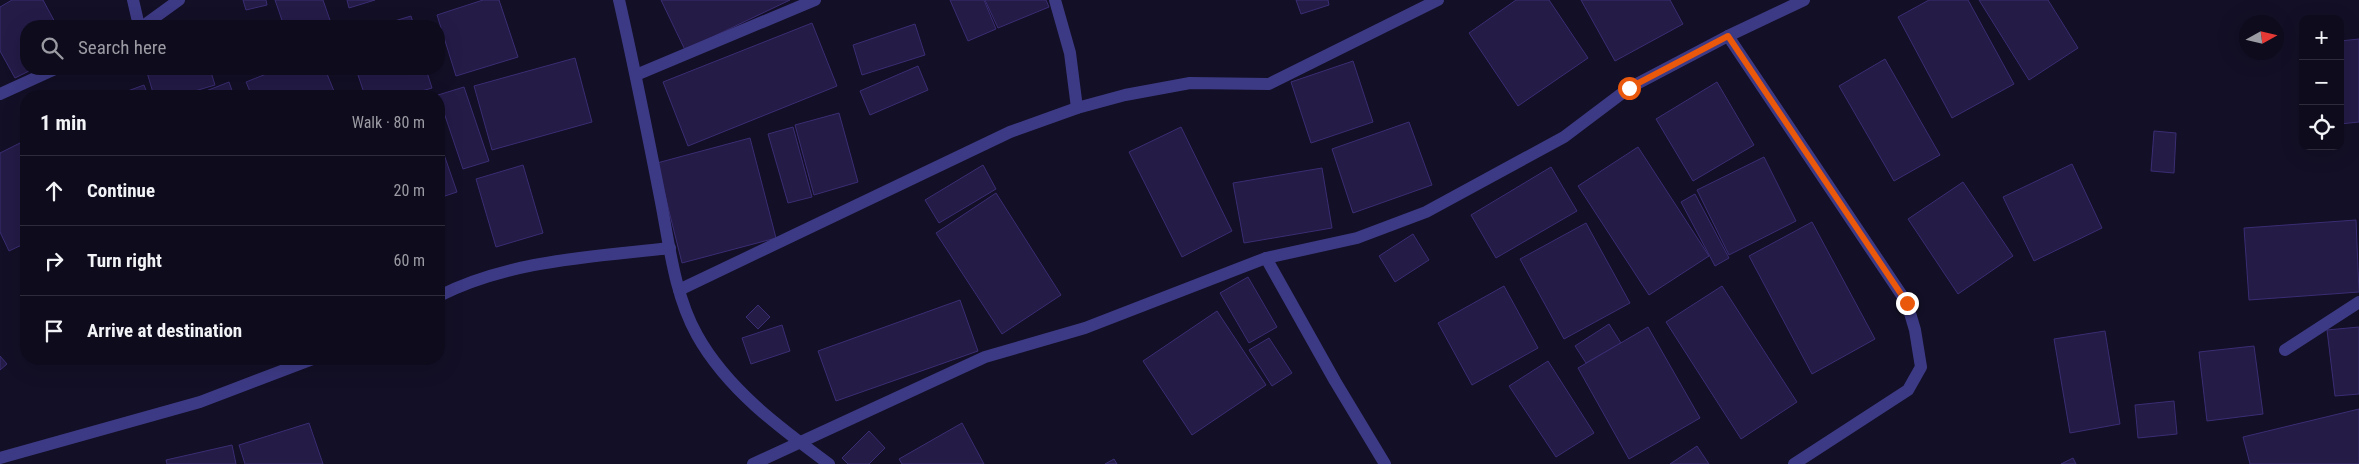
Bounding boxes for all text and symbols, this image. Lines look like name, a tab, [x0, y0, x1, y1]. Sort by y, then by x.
north arrow	[2239, 15, 2284, 60]
map controls	[2299, 15, 2344, 150]
button: +	[2299, 15, 2344, 60]
search box	[20, 20, 445, 75]
icon: search	[38, 34, 66, 62]
text: Search here	[78, 36, 166, 59]
button: −	[2299, 60, 2344, 105]
route start	[1618, 77, 1641, 100]
button: locate	[2299, 105, 2344, 150]
text: 1 min	[40, 111, 87, 135]
text: Walk · 80 m	[352, 113, 425, 132]
icon: ahead	[40, 177, 68, 205]
text: Continue	[87, 179, 155, 202]
text: 20 m	[393, 181, 425, 200]
icon: right	[40, 247, 68, 275]
text: Turn right	[87, 249, 162, 272]
text: 60 m	[393, 251, 425, 270]
route end	[1896, 292, 1919, 315]
icon: arrive	[40, 317, 68, 345]
text: Arrive at destination	[87, 319, 242, 342]

